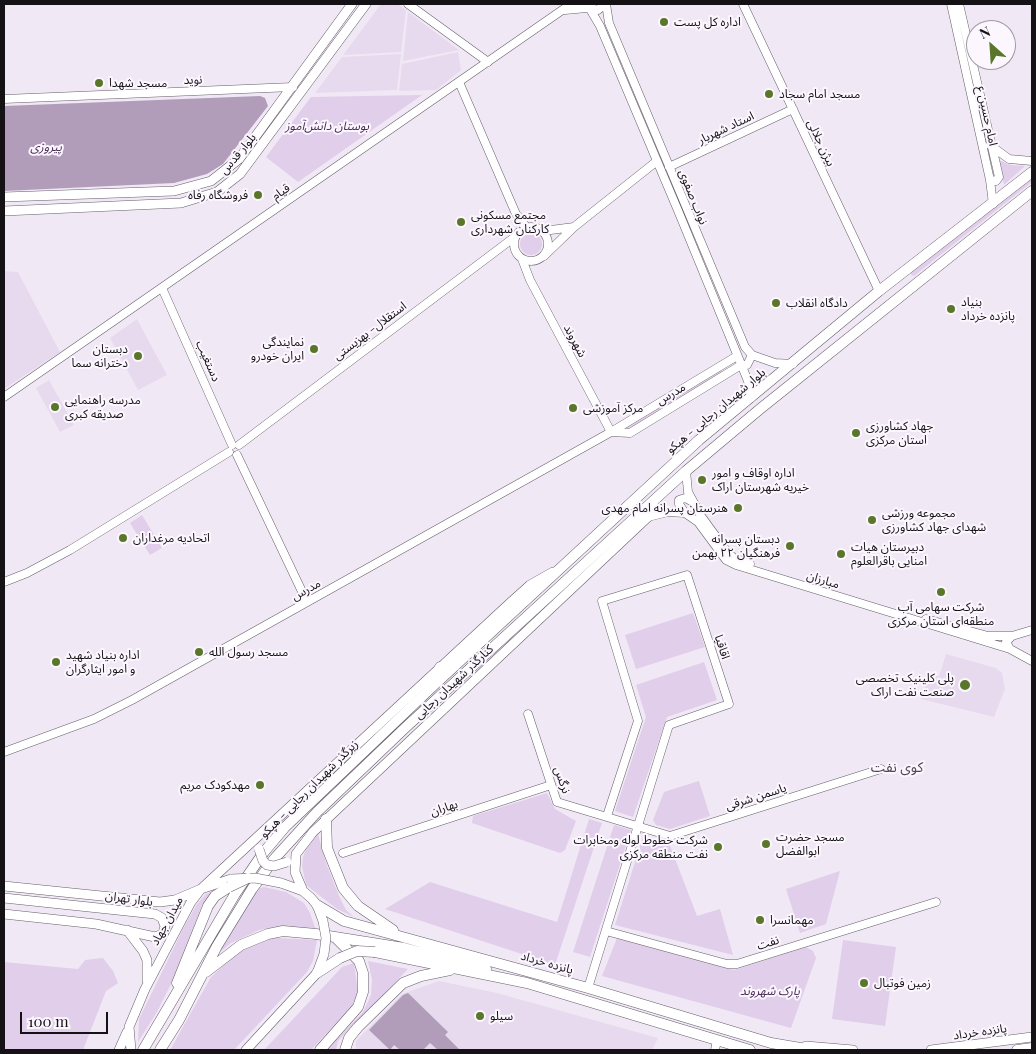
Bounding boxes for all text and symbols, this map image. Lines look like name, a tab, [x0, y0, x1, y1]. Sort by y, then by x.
place label: اداره کل پست	[674, 15, 741, 29]
marker: اداره کل پست	[658, 16, 670, 28]
north arrow	[966, 20, 1016, 70]
text: N	[976, 21, 993, 43]
street label: نوید	[183, 72, 203, 88]
place label: مسجد شهدا	[109, 76, 167, 90]
marker: مسجد شهدا	[93, 77, 105, 89]
street label: امام حسین ع	[974, 85, 1000, 147]
place label: مسجد امام سجاد	[779, 87, 860, 101]
marker: مسجد امام سجاد	[763, 88, 775, 100]
street label: استاد شهریار	[696, 109, 756, 147]
street label: بیژن جلالی	[804, 117, 838, 169]
park label: بوستان دانش‌آموز	[285, 119, 369, 133]
street label: بلوار قدس	[217, 131, 259, 177]
park label: پیروزی	[30, 140, 62, 154]
street label: نواب صفوی	[675, 167, 711, 227]
street label: قیام	[269, 181, 293, 203]
place label: فروشگاه رفاه	[188, 188, 248, 202]
marker: فروشگاه رفاه	[252, 189, 264, 201]
place label: مجتمع مسکونی کارکنان شهرداری	[471, 208, 549, 236]
marker: مجتمع مسکونی کارکنان شهرداری	[455, 216, 467, 228]
place label: بنیاد پانزده خرداد	[961, 295, 1015, 323]
place label: دادگاه انقلاب	[786, 296, 848, 310]
marker: دادگاه انقلاب	[770, 297, 782, 309]
street label: استقلال- بهزیستی	[331, 299, 409, 363]
marker: بنیاد پانزده خرداد	[945, 303, 957, 315]
street label: شهروند	[560, 322, 590, 360]
place label: نمایندگی ایران خودرو	[251, 335, 304, 363]
street label: دستغیب	[193, 338, 223, 384]
place label: دبستان دخترانه سما	[72, 342, 128, 370]
marker: نمایندگی ایران خودرو	[308, 343, 320, 355]
marker: دبستان دخترانه سما	[132, 350, 144, 362]
street label: بلوار شهیدان رجایی - هپکو	[663, 365, 769, 457]
street label: مدرس	[654, 380, 688, 408]
place label: مدرسه راهنمایی صدیقه کبری	[65, 393, 141, 421]
marker: مدرسه راهنمایی صدیقه کبری	[49, 401, 61, 413]
place label: مرکز آموزشی	[583, 401, 643, 415]
marker: مرکز آموزشی	[567, 402, 579, 414]
place label: جهاد کشاورزی استان مرکزی	[866, 419, 933, 447]
marker: جهاد کشاورزی استان مرکزی	[850, 427, 862, 439]
place label: اداره اوقاف و امور خیریه شهرستان اراک	[712, 466, 809, 494]
marker: اداره اوقاف و امور خیریه شهرستان اراک	[696, 474, 708, 486]
place label: هنرستان پسرانه امام مهدی	[602, 501, 728, 515]
marker: هنرستان پسرانه امام مهدی	[732, 502, 744, 514]
place label: مجموعه ورزشی شهدای جهاد کشاورزی	[882, 506, 986, 534]
marker: مجموعه ورزشی شهدای جهاد کشاورزی	[866, 514, 878, 526]
place label: اتحادیه مرغداران	[133, 531, 210, 545]
marker: اتحادیه مرغداران	[117, 532, 129, 544]
place label: دبستان پسرانه فرهنگیان ۲۲ بهمن	[692, 532, 780, 560]
marker: دبستان پسرانه فرهنگیان ۲۲ بهمن	[784, 540, 796, 552]
place label: دبیرستان هیات امنایی باقرالعلوم	[851, 540, 927, 568]
marker: دبیرستان هیات امنایی باقرالعلوم	[835, 548, 847, 560]
street label: مبارزان	[805, 568, 841, 592]
street label: مدرس	[289, 576, 323, 604]
marker: شرکت سهامی آب منطقه‌ای استان مرکزی	[935, 586, 947, 598]
place label: شرکت سهامی آب منطقه‌ای استان مرکزی	[888, 600, 994, 628]
street label: اقاقیا	[711, 633, 733, 661]
street label: کنارگذر شهیدان رجایی	[412, 642, 496, 722]
place label: مسجد رسول الله	[209, 645, 288, 659]
marker: مسجد رسول الله	[193, 646, 205, 658]
place label: اداره بنیاد شهید و امور ایثارگران	[66, 648, 140, 676]
marker: اداره بنیاد شهید و امور ایثارگران	[50, 656, 62, 668]
place label: پلی کلینیک تخصصی صنعت نفت اراک	[856, 671, 954, 699]
marker: پلی کلینیک تخصصی صنعت نفت اراک	[958, 678, 972, 692]
street label: زیرگذر شهیدان رجایی - هپکو	[257, 737, 361, 841]
district label: کوی نفت	[871, 760, 923, 776]
street label: نرگس	[551, 765, 573, 795]
place label: مهدکودک مریم	[180, 778, 250, 792]
marker: مهدکودک مریم	[254, 779, 266, 791]
street label: یاسمن شرقی	[724, 780, 788, 814]
street label: بهاران	[428, 797, 460, 819]
place label: مسجد حضرت ابوالفضل	[776, 830, 845, 858]
place label: شرکت خطوط لوله ومخابرات نفت منطقه مرکزی	[574, 833, 708, 861]
marker: مسجد حضرت ابوالفضل	[760, 838, 772, 850]
marker: شرکت خطوط لوله ومخابرات نفت منطقه مرکزی	[712, 841, 724, 853]
street label: بلوار تهران	[104, 889, 154, 909]
street label: میدان جهاد	[148, 894, 186, 948]
place label: مهمانسرا	[770, 913, 814, 927]
marker: مهمانسرا	[754, 914, 766, 926]
street label: نفت	[755, 933, 781, 953]
street label: پانزده خرداد	[519, 949, 575, 977]
place label: زمین فوتبال	[874, 976, 931, 990]
marker: زمین فوتبال	[858, 977, 870, 989]
park label: پارک شهروند	[740, 984, 800, 998]
scale bar	[22, 1002, 110, 1034]
place label: سیلو	[490, 1009, 513, 1023]
marker: سیلو	[474, 1010, 486, 1022]
text: 100 m	[28, 1011, 69, 1031]
street label: پانزده خرداد	[952, 1021, 1008, 1043]

